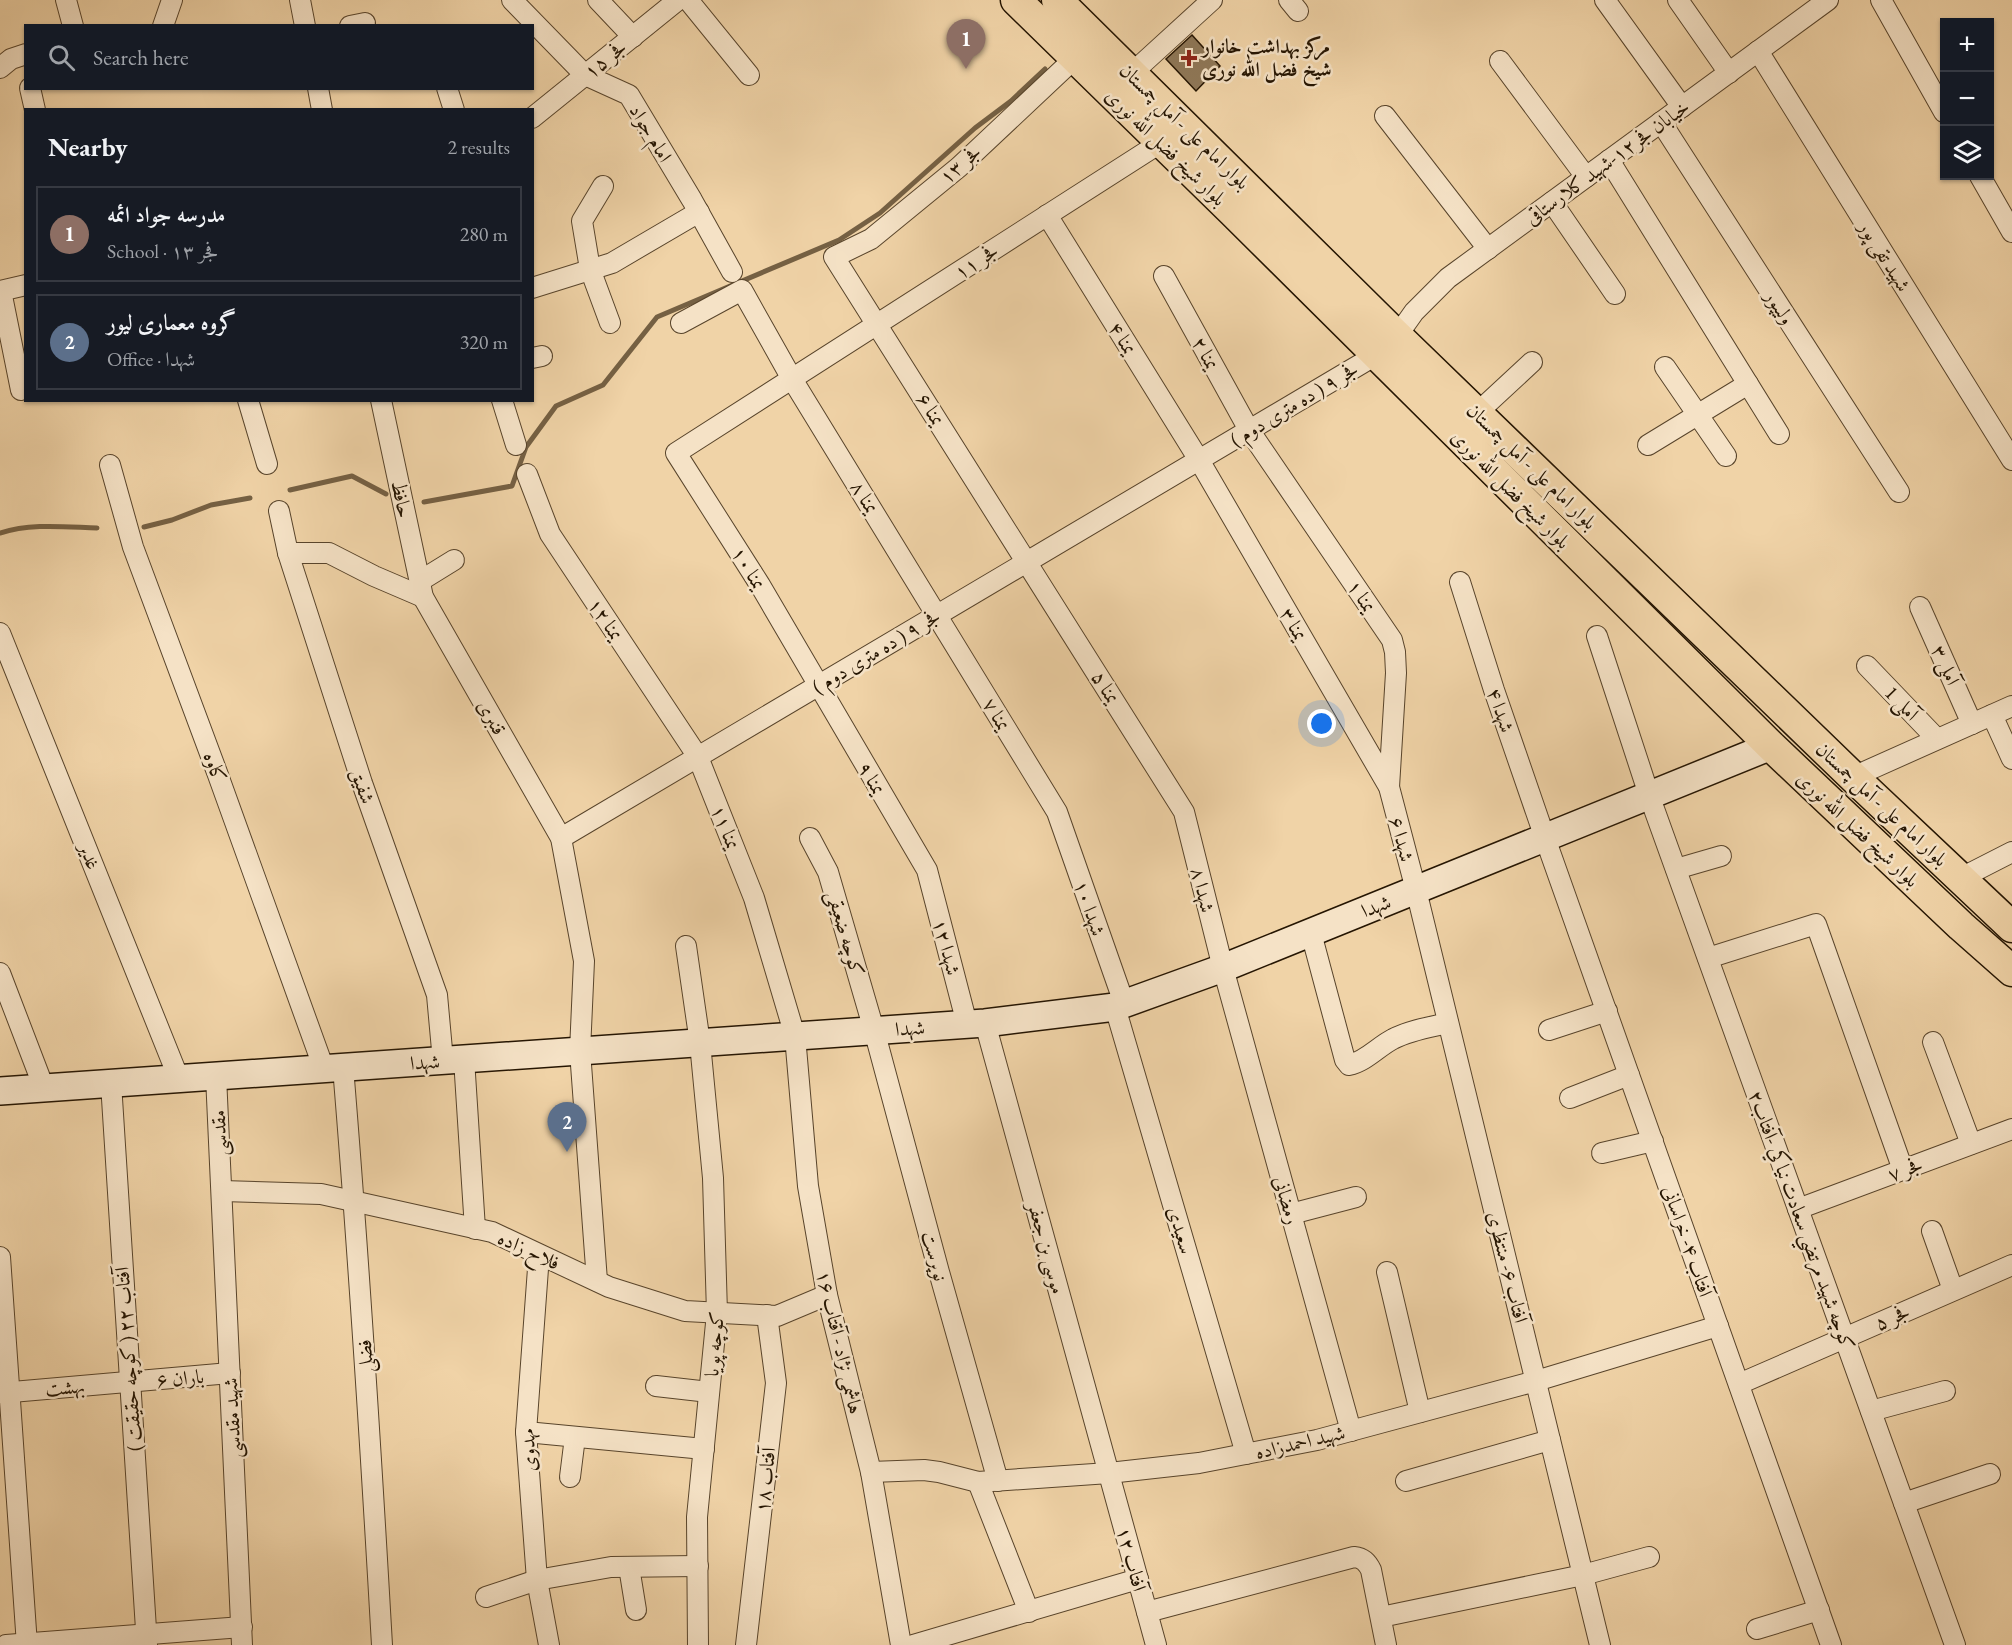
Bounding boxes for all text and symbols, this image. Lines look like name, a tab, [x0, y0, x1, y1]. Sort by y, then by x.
map controls	[1940, 18, 1994, 180]
button: +	[1940, 18, 1994, 72]
pin: 1	[946, 20, 986, 69]
search box	[24, 24, 534, 90]
place label: مرکز بهداشت خانوار شیخ فضل الله نوری	[1200, 33, 1332, 87]
street label: فجر ۱۵	[578, 34, 632, 84]
icon: search	[45, 41, 78, 74]
text: Search here	[93, 43, 188, 72]
marker: مرکز بهداشت خانوار شیخ فضل الله نوری	[1180, 49, 1198, 67]
street label: بلوار امام علی - آمل چمستان	[1111, 57, 1256, 199]
button: −	[1940, 72, 1994, 126]
street label: بلوار شیخ فضل الله نوری	[1096, 81, 1234, 215]
street label: خيابان فجر۱۲-شهيد كلارستاقی	[1519, 93, 1695, 231]
street label: امام جواد	[619, 99, 678, 169]
button: layers	[1940, 126, 1994, 180]
text: Nearby	[48, 130, 128, 164]
text: 2 results	[447, 134, 510, 160]
street label: فجر ۱۳	[934, 139, 986, 189]
text: مدرسه جواد ائمه	[107, 200, 225, 229]
street label: شهید تقی پور	[1850, 214, 1917, 297]
text: 1	[64, 221, 75, 247]
text: 280 m	[460, 221, 508, 247]
street label: فجر ۱۱	[949, 237, 1003, 285]
text: School · فجر ۱۳	[107, 238, 218, 264]
street label: ولیپور	[1757, 283, 1801, 330]
text: گروه معماری لیور	[107, 308, 236, 337]
street label: یمنا ۴	[1103, 317, 1143, 360]
text: 2	[64, 329, 75, 355]
text: 320 m	[460, 329, 508, 355]
street label: یمنا ۲	[1186, 332, 1226, 375]
text: Office · شهدا	[107, 346, 195, 372]
street label: فجر ۹ ( ده متری دوم )	[1225, 356, 1365, 457]
street label: یمنا ۶	[911, 388, 951, 431]
street label: بلوار امام علی - آمل چمستان	[1458, 397, 1603, 539]
street label: بلوار شیخ فضل الله نوری	[1442, 422, 1578, 558]
street label: یمنا ۸	[845, 476, 885, 519]
street label: حافظ	[385, 478, 419, 520]
street label: یمنا ۱۰	[726, 542, 772, 595]
street label: یمنا ۱	[1342, 575, 1383, 618]
street label: یمنا ۱۲	[582, 593, 630, 646]
street label: فجر ۹ ( ده متری دوم )	[807, 603, 947, 704]
street label: یمنا ۳	[1274, 603, 1314, 646]
street label: آملی ۳	[1924, 641, 1967, 692]
street label: یمنا ۵	[1086, 666, 1126, 709]
street label: آملی 1	[1878, 680, 1927, 729]
street label: شهدا ۴	[1481, 684, 1521, 736]
street label: یمنا ۷	[977, 693, 1017, 736]
street label: قنبری	[471, 694, 513, 740]
your location	[1307, 709, 1336, 738]
street label: بلوار امام علی - آمل چمستان	[1807, 736, 1954, 876]
street label: کاوه	[198, 748, 232, 786]
street label: یمنا ۹	[852, 757, 892, 800]
street label: بلوار شیخ فضل الله نوری	[1788, 764, 1926, 896]
street label: شفیق	[345, 765, 381, 807]
street label: یمنا ۱۱	[705, 801, 747, 854]
street label: شهدا ۶	[1384, 814, 1420, 864]
street label: غدیر	[72, 837, 107, 873]
street label: شهدا ۸	[1185, 865, 1221, 915]
street label: شهدا ۱۰	[1068, 877, 1112, 939]
street label: کوچه ضعیقی	[819, 887, 871, 979]
street label: شهدا	[1357, 888, 1395, 924]
street label: شهدا ۱۲	[927, 916, 967, 978]
street label: شهدا	[894, 1014, 926, 1042]
street label: شهدا	[409, 1048, 441, 1076]
street label: كوچه شهيد مرتضي سعادت نياكي -آفتاب۲	[1737, 1087, 1861, 1355]
pin: 2	[548, 1102, 586, 1152]
street label: مقدسی	[205, 1109, 235, 1157]
street label: فجر ۷	[1884, 1151, 1926, 1187]
street label: رمضانی	[1268, 1173, 1306, 1227]
street label: آفتاب ۴- خراسانی	[1657, 1182, 1720, 1303]
street label: موسی بن جعفر	[1020, 1197, 1072, 1297]
street label: سعیدی	[1162, 1203, 1200, 1257]
street label: آفتاب ۶- منتظری	[1482, 1208, 1535, 1328]
street label: فلاح زاده	[492, 1224, 564, 1280]
street label: نوپرست	[915, 1228, 954, 1284]
street label: آفتاب ۲۲ ( کوچه حقیقت )	[108, 1263, 148, 1452]
street label: هاشمی نژاد - آقتاب ۱۶	[810, 1268, 869, 1417]
street label: فجر ۵	[1870, 1298, 1914, 1336]
street label: کوچه پویا	[698, 1310, 732, 1378]
street label: فضلی	[351, 1338, 381, 1374]
street label: باران ۶	[155, 1363, 205, 1393]
street label: بهشت	[44, 1372, 86, 1402]
street label: شهید مقدسی	[217, 1377, 249, 1459]
street label: شهید احمدزاده	[1253, 1419, 1347, 1465]
street label: مهدوی	[514, 1427, 542, 1472]
street label: آفتاب ۱۸	[749, 1443, 782, 1514]
street label: آفتاب ۱۲	[1111, 1524, 1154, 1597]

